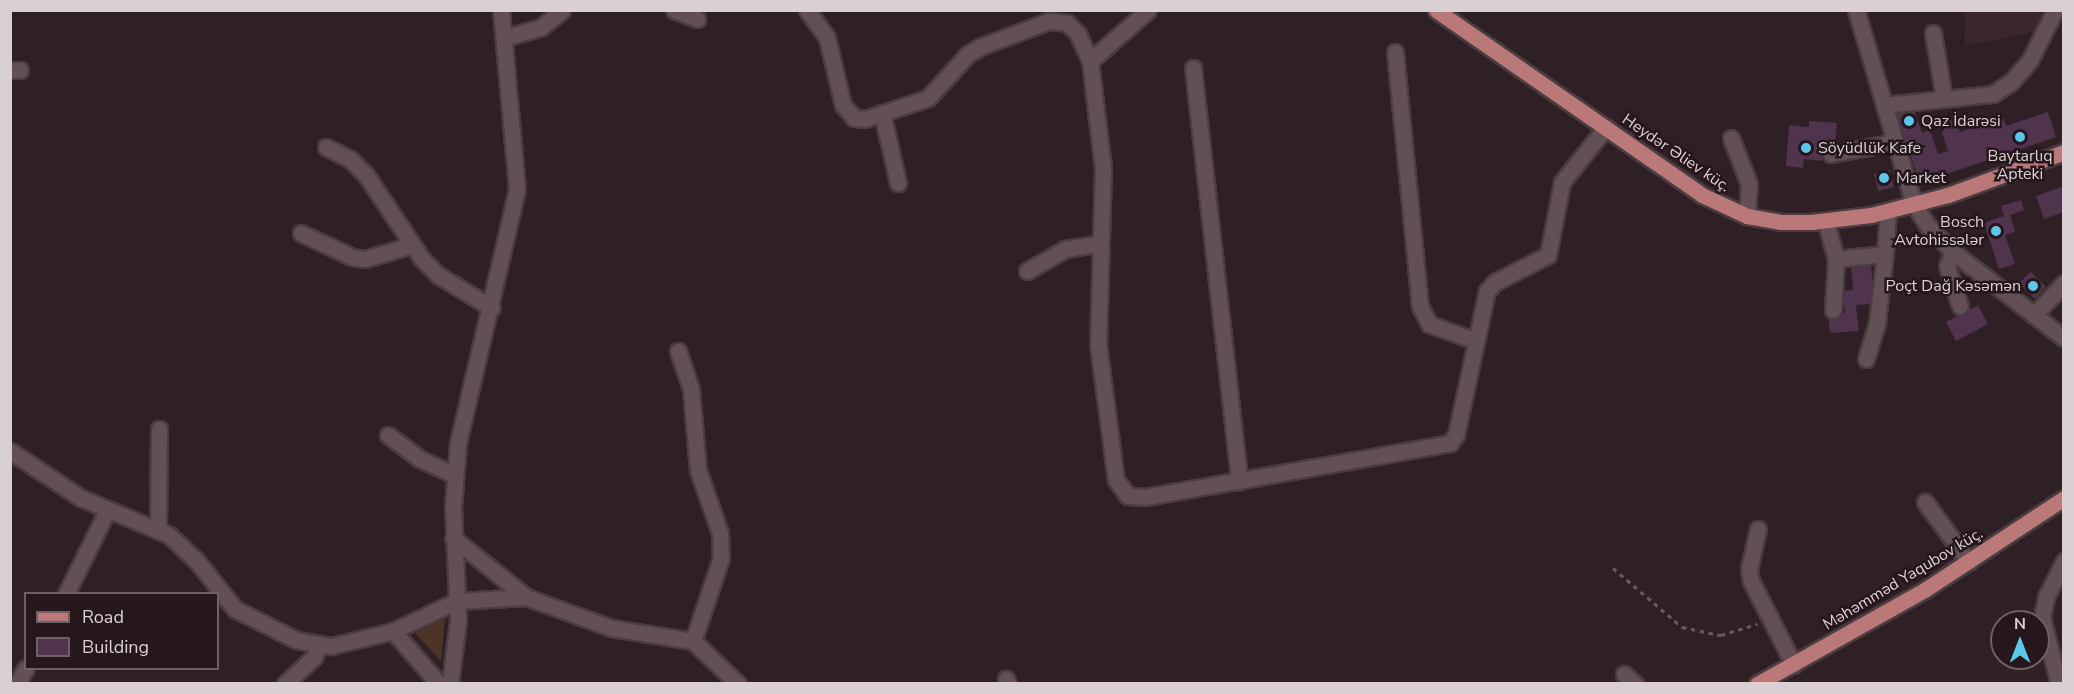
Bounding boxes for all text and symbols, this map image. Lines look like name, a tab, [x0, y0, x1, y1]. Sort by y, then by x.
street label: Heydər Əliev küç.	[1618, 110, 1734, 196]
place label: Qaz İdarəsi	[1921, 111, 2001, 131]
marker: Qaz İdarəsi	[1902, 114, 1916, 128]
marker: Baytarlıq Apteki	[2013, 130, 2027, 144]
place label: Söyüdlük Kafe	[1818, 138, 1921, 158]
marker: Söyüdlük Kafe	[1799, 141, 1813, 155]
place label: Baytarlıq Apteki	[1987, 146, 2053, 184]
place label: Market	[1896, 168, 1946, 188]
marker: Market	[1877, 171, 1891, 185]
place label: Bosch Avtohissələr	[1894, 212, 1984, 250]
marker: Bosch Avtohissələr	[1989, 224, 2003, 238]
place label: Poçt Dağ Kəsəmən	[1886, 276, 2021, 296]
marker: Poçt Dağ Kəsəmən	[2026, 279, 2040, 293]
street label: Məhəmməd Yaqubov küç.	[1820, 524, 1986, 634]
legend	[24, 592, 219, 670]
text: Road	[82, 605, 124, 629]
north arrow	[1990, 610, 2050, 670]
text: N	[2014, 613, 2026, 635]
text: Building	[82, 635, 149, 659]

